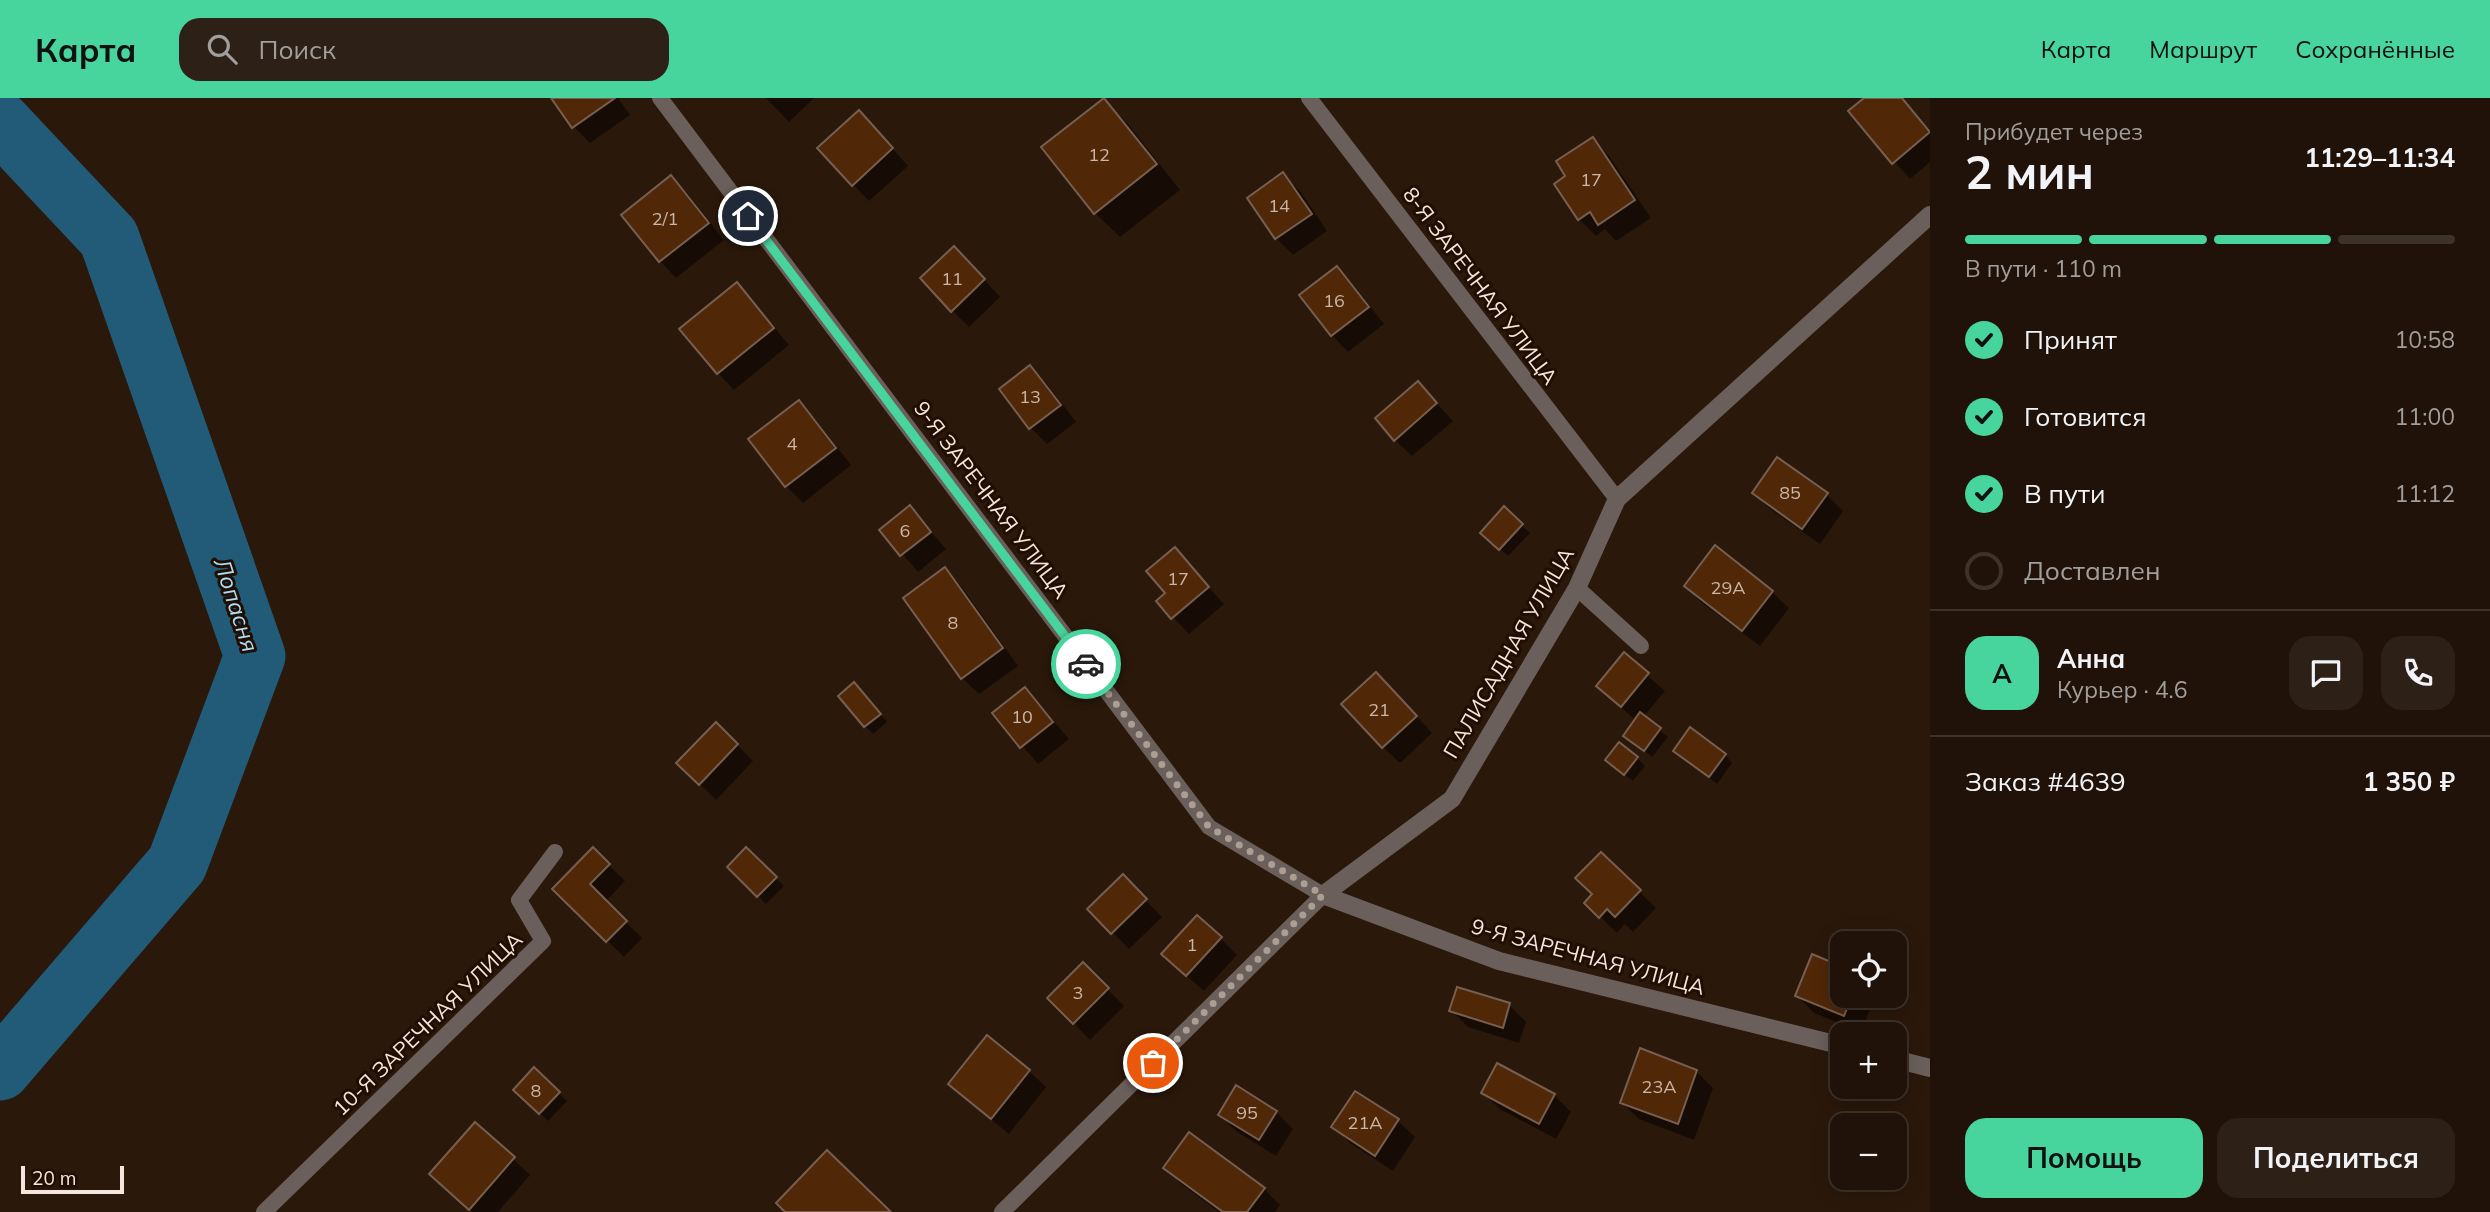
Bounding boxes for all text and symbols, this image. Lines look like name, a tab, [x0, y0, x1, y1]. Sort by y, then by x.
search box	[179, 18, 669, 81]
text: Карта	[35, 29, 137, 70]
icon: search	[203, 30, 241, 68]
text: Поиск	[259, 33, 336, 66]
text: Карта	[2041, 34, 2111, 64]
text: Маршрут	[2149, 34, 2257, 64]
text: Сохранённые	[2295, 34, 2455, 64]
text: Прибудет через	[1965, 117, 2143, 146]
text: 11:29–11:34	[2304, 141, 2455, 174]
house number: 12	[1088, 143, 1110, 166]
text: 2 мин	[1965, 143, 2094, 201]
house number: 17	[1580, 168, 1602, 191]
street label: 8-Я ЗАРЕЧНАЯ УЛИЦА	[1398, 182, 1564, 390]
pin	[718, 186, 778, 246]
house number: 14	[1268, 194, 1290, 217]
icon: home	[729, 197, 767, 235]
house number: 2/1	[652, 207, 678, 230]
text: В пути · 110 m	[1965, 254, 2122, 283]
house number: 11	[941, 267, 963, 290]
house number: 16	[1323, 289, 1345, 312]
icon: check	[1965, 321, 2003, 359]
text: Принят	[2024, 323, 2117, 356]
text: 10:58	[2395, 325, 2455, 354]
house number: 13	[1019, 385, 1041, 408]
street label: 9-Я ЗАРЕЧНАЯ УЛИЦА	[909, 396, 1075, 604]
icon: check	[1965, 398, 2003, 436]
text: Готовится	[2024, 400, 2147, 433]
text: 11:00	[2395, 402, 2455, 431]
house number: 4	[787, 432, 798, 455]
icon: check	[1965, 475, 2003, 513]
text: В пути	[2024, 477, 2105, 510]
text: 11:12	[2395, 479, 2455, 508]
house number: 85	[1779, 481, 1801, 504]
house number: 6	[900, 519, 910, 542]
street label: ПАЛИСАДНАЯ УЛИЦА	[1437, 542, 1579, 762]
water label: Лопасня	[207, 553, 265, 655]
text: Доставлен	[2024, 554, 2161, 587]
house number: 17	[1167, 567, 1189, 590]
house number: 29А	[1711, 576, 1745, 599]
house number: 8	[948, 611, 958, 634]
courier	[1051, 629, 1121, 699]
button: chat	[2289, 636, 2363, 710]
button: phone	[2381, 636, 2455, 710]
text: Анна	[2057, 642, 2125, 675]
icon: car	[1067, 645, 1105, 683]
text: А	[1992, 657, 2012, 690]
text: Курьер · 4.6	[2057, 675, 2188, 704]
house number: 21	[1368, 698, 1390, 721]
house number: 10	[1011, 705, 1033, 728]
text: Заказ #4639	[1965, 765, 2126, 798]
text: 1 350 ₽	[2363, 765, 2455, 798]
street label: 9-Я ЗАРЕЧНАЯ УЛИЦА	[1469, 912, 1708, 1000]
street label: 10-Я ЗАРЕЧНАЯ УЛИЦА	[327, 926, 528, 1121]
map controls	[1830, 931, 1907, 1190]
button: locate	[1830, 931, 1907, 1008]
house number: 1	[1187, 933, 1197, 956]
house number: 3	[1073, 981, 1083, 1004]
button: +	[1830, 1022, 1907, 1099]
pin	[1123, 1033, 1183, 1093]
icon: bag	[1134, 1044, 1172, 1082]
house number: 23А	[1642, 1075, 1676, 1098]
house number: 8	[531, 1079, 541, 1102]
house number: 95	[1236, 1101, 1258, 1124]
house number: 21А	[1348, 1111, 1382, 1134]
button: −	[1830, 1113, 1907, 1190]
button: Помощь	[1965, 1118, 2203, 1198]
button: Поделиться	[2217, 1118, 2455, 1198]
scale bar	[21, 1163, 124, 1195]
text: 20 m	[32, 1166, 76, 1190]

